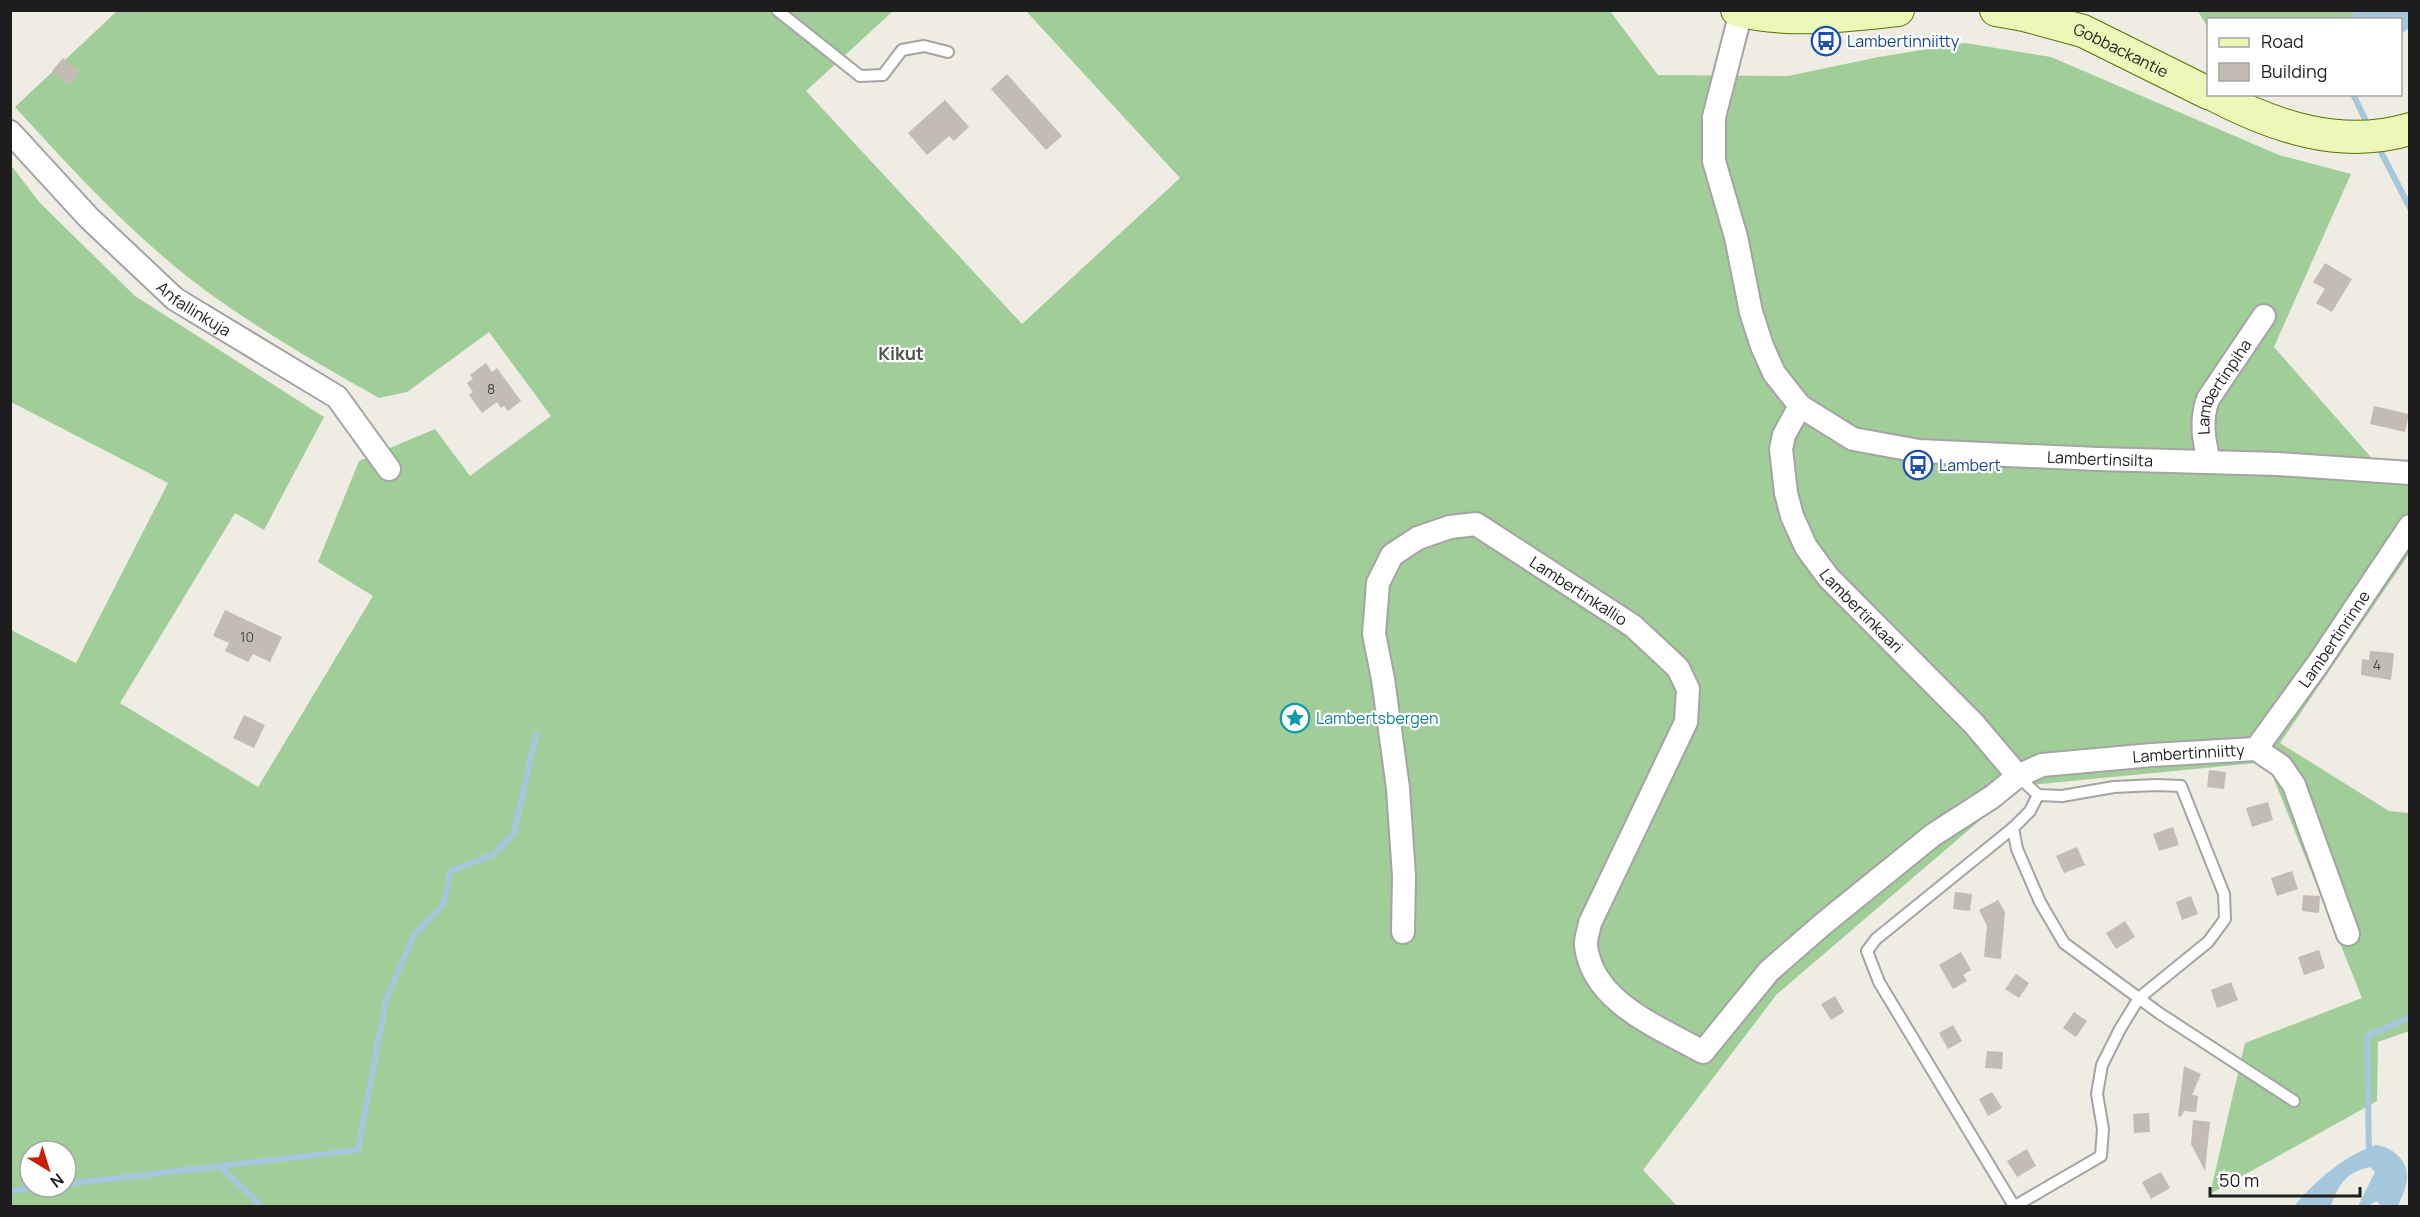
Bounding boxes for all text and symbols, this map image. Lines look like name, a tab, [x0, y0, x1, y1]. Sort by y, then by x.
street label: Gobbackantie	[2071, 18, 2172, 83]
legend	[2207, 18, 2402, 96]
bus stop icon: Lambertinniitty	[1810, 25, 1842, 57]
text: Road	[2261, 29, 2304, 53]
place label: Lambertinniitty	[1847, 30, 1960, 52]
text: Building	[2261, 59, 2327, 83]
street label: Anfallinkuja	[152, 276, 235, 341]
street label: Lambertinpiha	[2192, 335, 2256, 435]
district label: Kikut	[878, 341, 924, 365]
house number: 8	[487, 379, 495, 398]
street label: Lambertinsilta	[2046, 446, 2153, 472]
bus stop icon: Lambert	[1902, 449, 1934, 481]
place label: Lambert	[1939, 454, 2001, 476]
street label: Lambertinkallio	[1525, 551, 1632, 631]
street label: Lambertinkaari	[1815, 564, 1908, 657]
street label: Lambertinrinne	[2293, 586, 2375, 692]
house number: 10	[240, 627, 254, 646]
house number: 4	[2373, 655, 2381, 674]
place icon: Lambertsbergen	[1279, 702, 1311, 734]
place label: Lambertsbergen	[1316, 707, 1438, 729]
street label: Lambertinniitty	[2131, 739, 2246, 768]
north arrow	[18, 1139, 78, 1199]
scale bar	[2210, 1160, 2360, 1198]
text: 50 m	[2219, 1168, 2259, 1192]
text: N	[46, 1169, 69, 1193]

